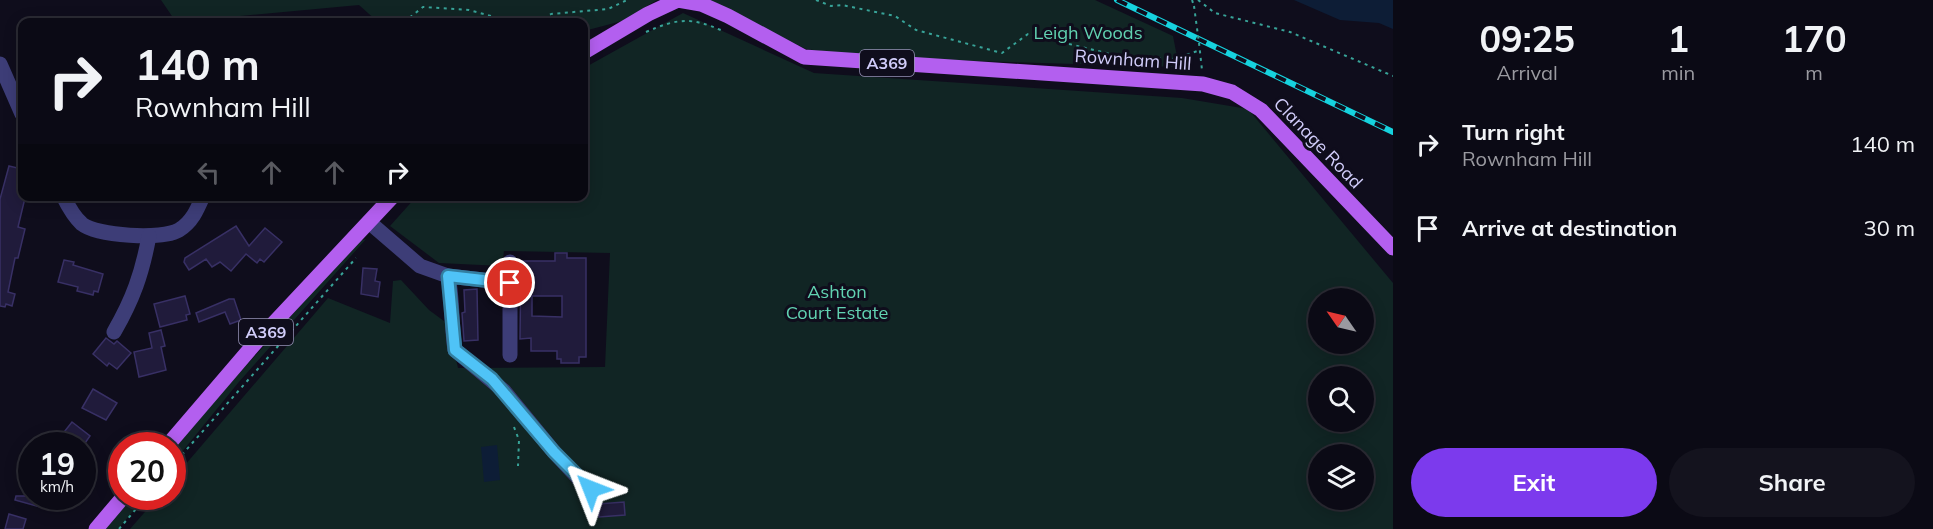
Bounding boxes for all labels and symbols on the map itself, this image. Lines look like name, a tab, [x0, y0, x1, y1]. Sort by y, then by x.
park label: Leigh Woods	[1033, 21, 1143, 44]
street label: Rownham Hill	[1074, 44, 1192, 75]
road number: A369	[860, 50, 914, 76]
street label: Clanage Road	[1269, 92, 1368, 193]
pin	[484, 257, 535, 308]
park label: Ashton Court Estate	[786, 280, 888, 324]
north arrow	[1308, 288, 1374, 354]
road number: A369	[239, 319, 293, 345]
speed limit sign: 20	[108, 432, 186, 510]
position arrow	[559, 457, 623, 521]

